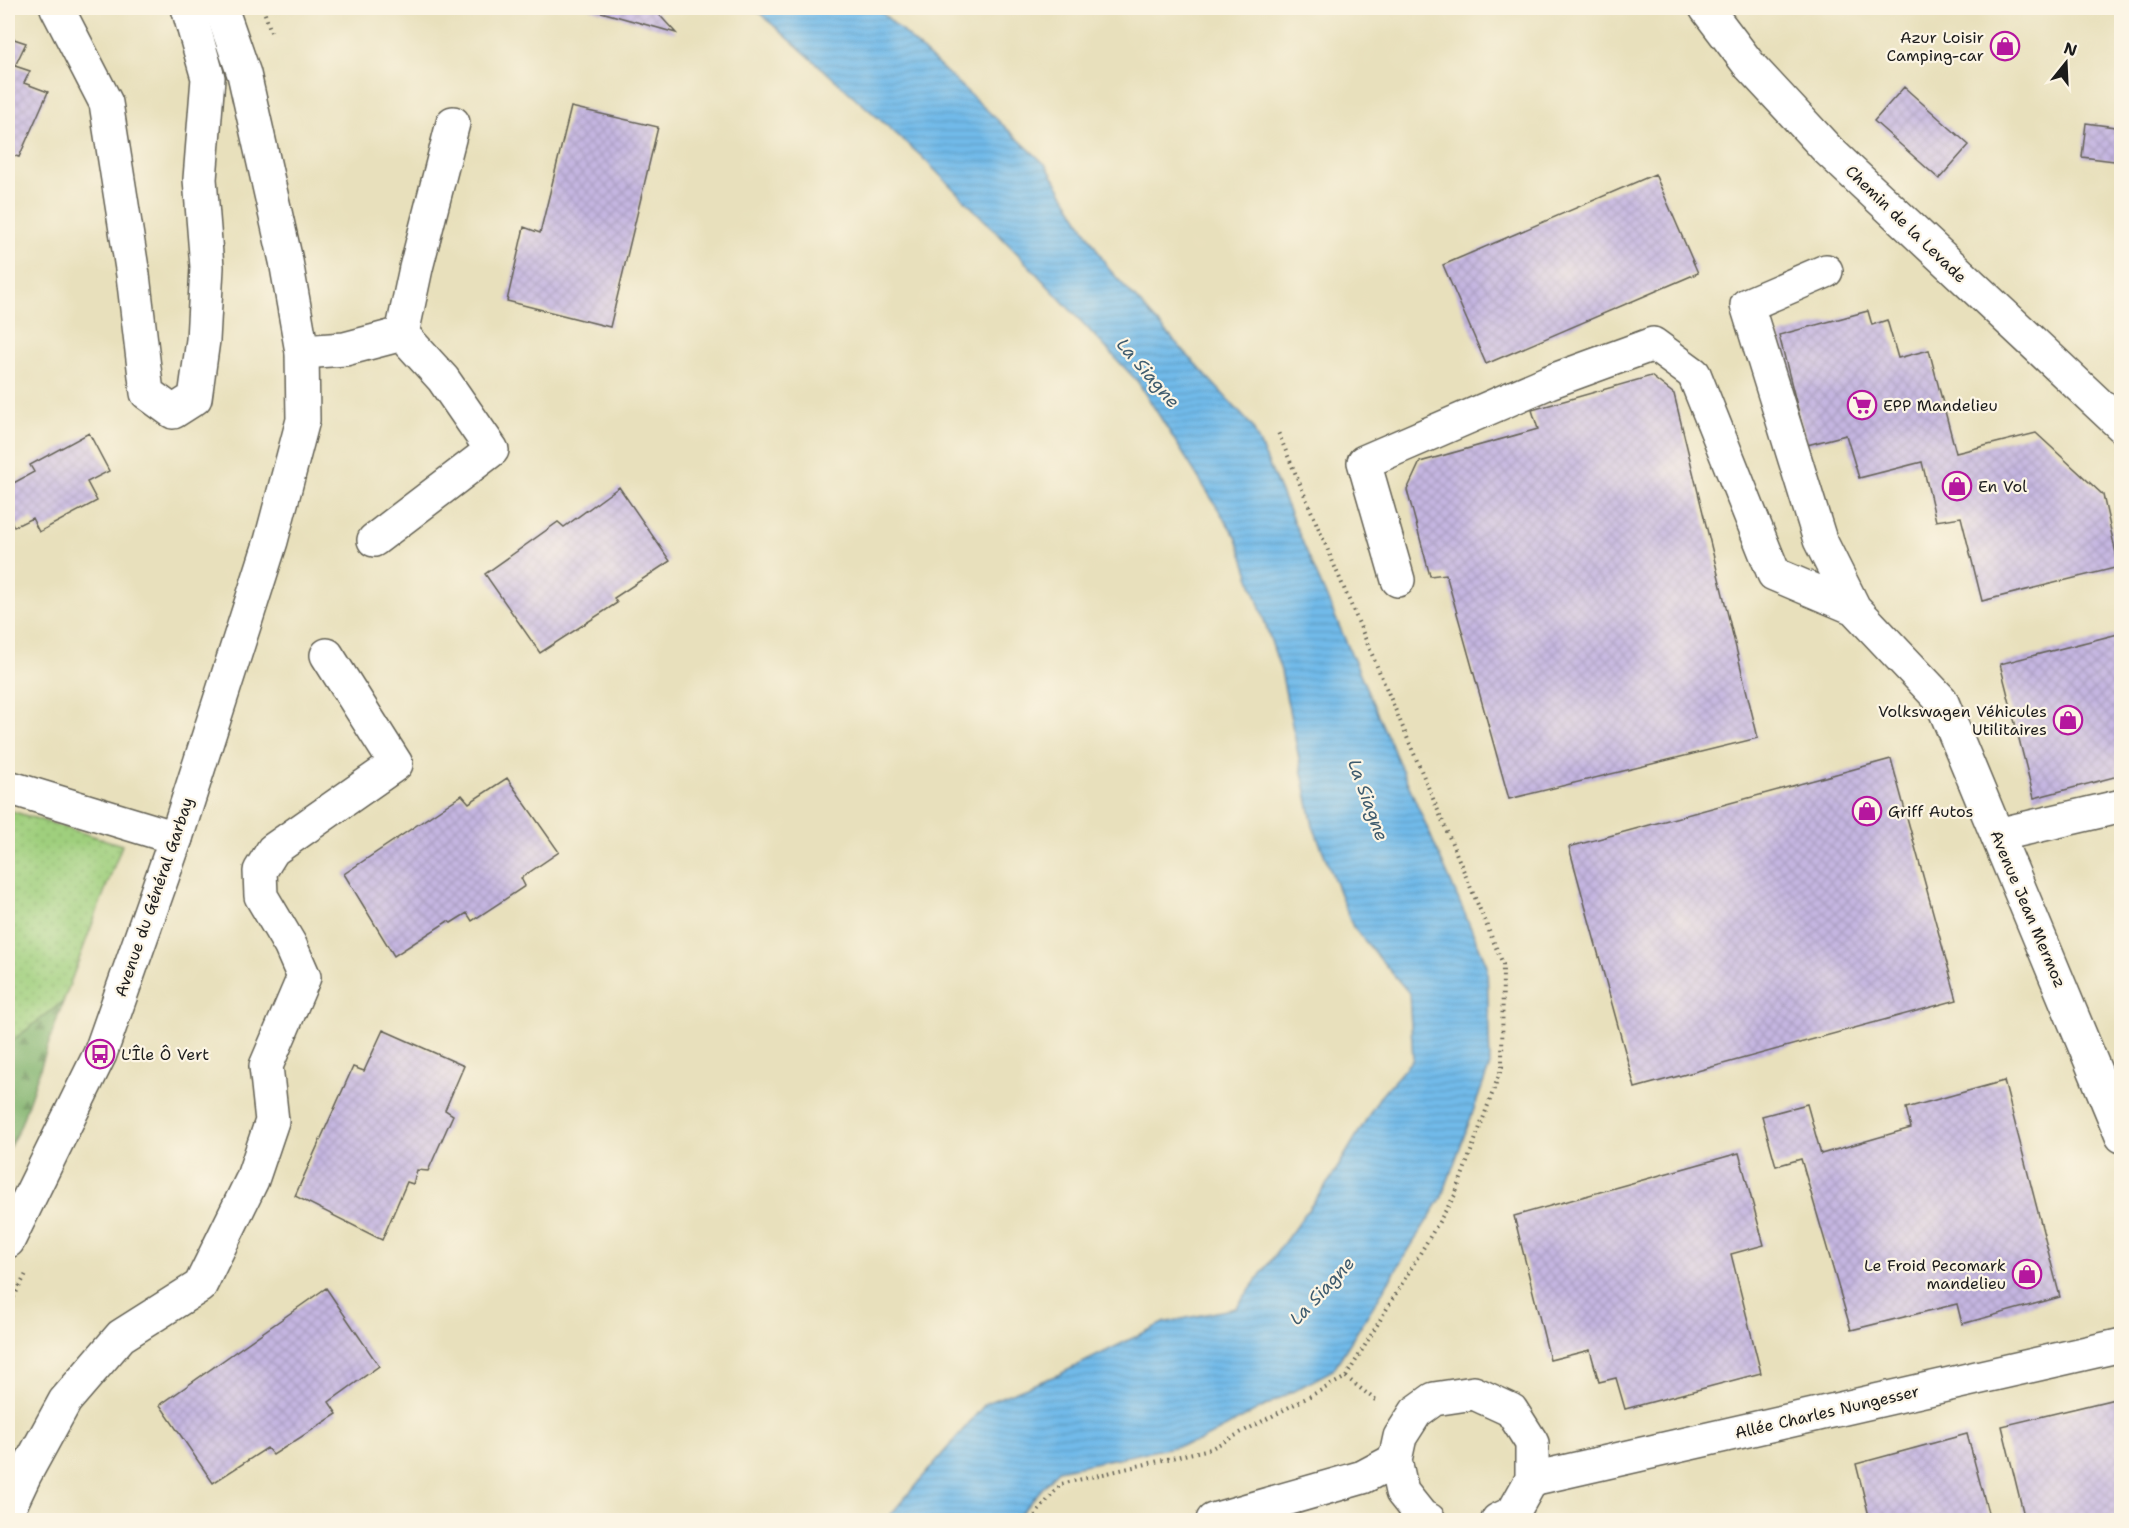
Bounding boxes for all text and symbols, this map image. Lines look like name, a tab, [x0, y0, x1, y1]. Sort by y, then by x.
place label: Azur Loisir Camping-car	[1887, 27, 1984, 66]
shop icon: Azur Loisir Camping-car	[1989, 30, 2021, 62]
north arrow	[2036, 33, 2096, 93]
text: N	[2061, 37, 2080, 61]
street label: Chemin de la Levade	[1841, 161, 1971, 287]
water label: La Siagne	[1111, 333, 1185, 413]
supermarket icon: EPP Mandelieu	[1846, 389, 1878, 421]
place label: EPP Mandelieu	[1883, 395, 1998, 416]
shop icon: En Vol	[1941, 470, 1973, 502]
place label: En Vol	[1978, 476, 2027, 497]
place label: Volkswagen Véhicules Utilitaires	[1878, 701, 2047, 740]
shop icon: Volkswagen Véhicules Utilitaires	[2052, 704, 2084, 736]
water label: La Siagne	[1342, 756, 1394, 844]
street label: Avenue du Général Garbay	[110, 794, 198, 1000]
shop icon: Griff Autos	[1851, 795, 1883, 827]
place label: Griff Autos	[1888, 801, 1974, 822]
street label: Avenue Jean Mermoz	[1985, 827, 2071, 991]
bus stop icon: L'Île Ô Vert	[84, 1038, 116, 1070]
place label: L'Île Ô Vert	[121, 1044, 209, 1065]
water label: La Siagne	[1284, 1252, 1360, 1330]
place label: Le Froid Pecomark mandelieu	[1864, 1255, 2006, 1294]
shop icon: Le Froid Pecomark mandelieu	[2011, 1258, 2043, 1290]
street label: Allée Charles Nungesser	[1733, 1381, 1921, 1443]

